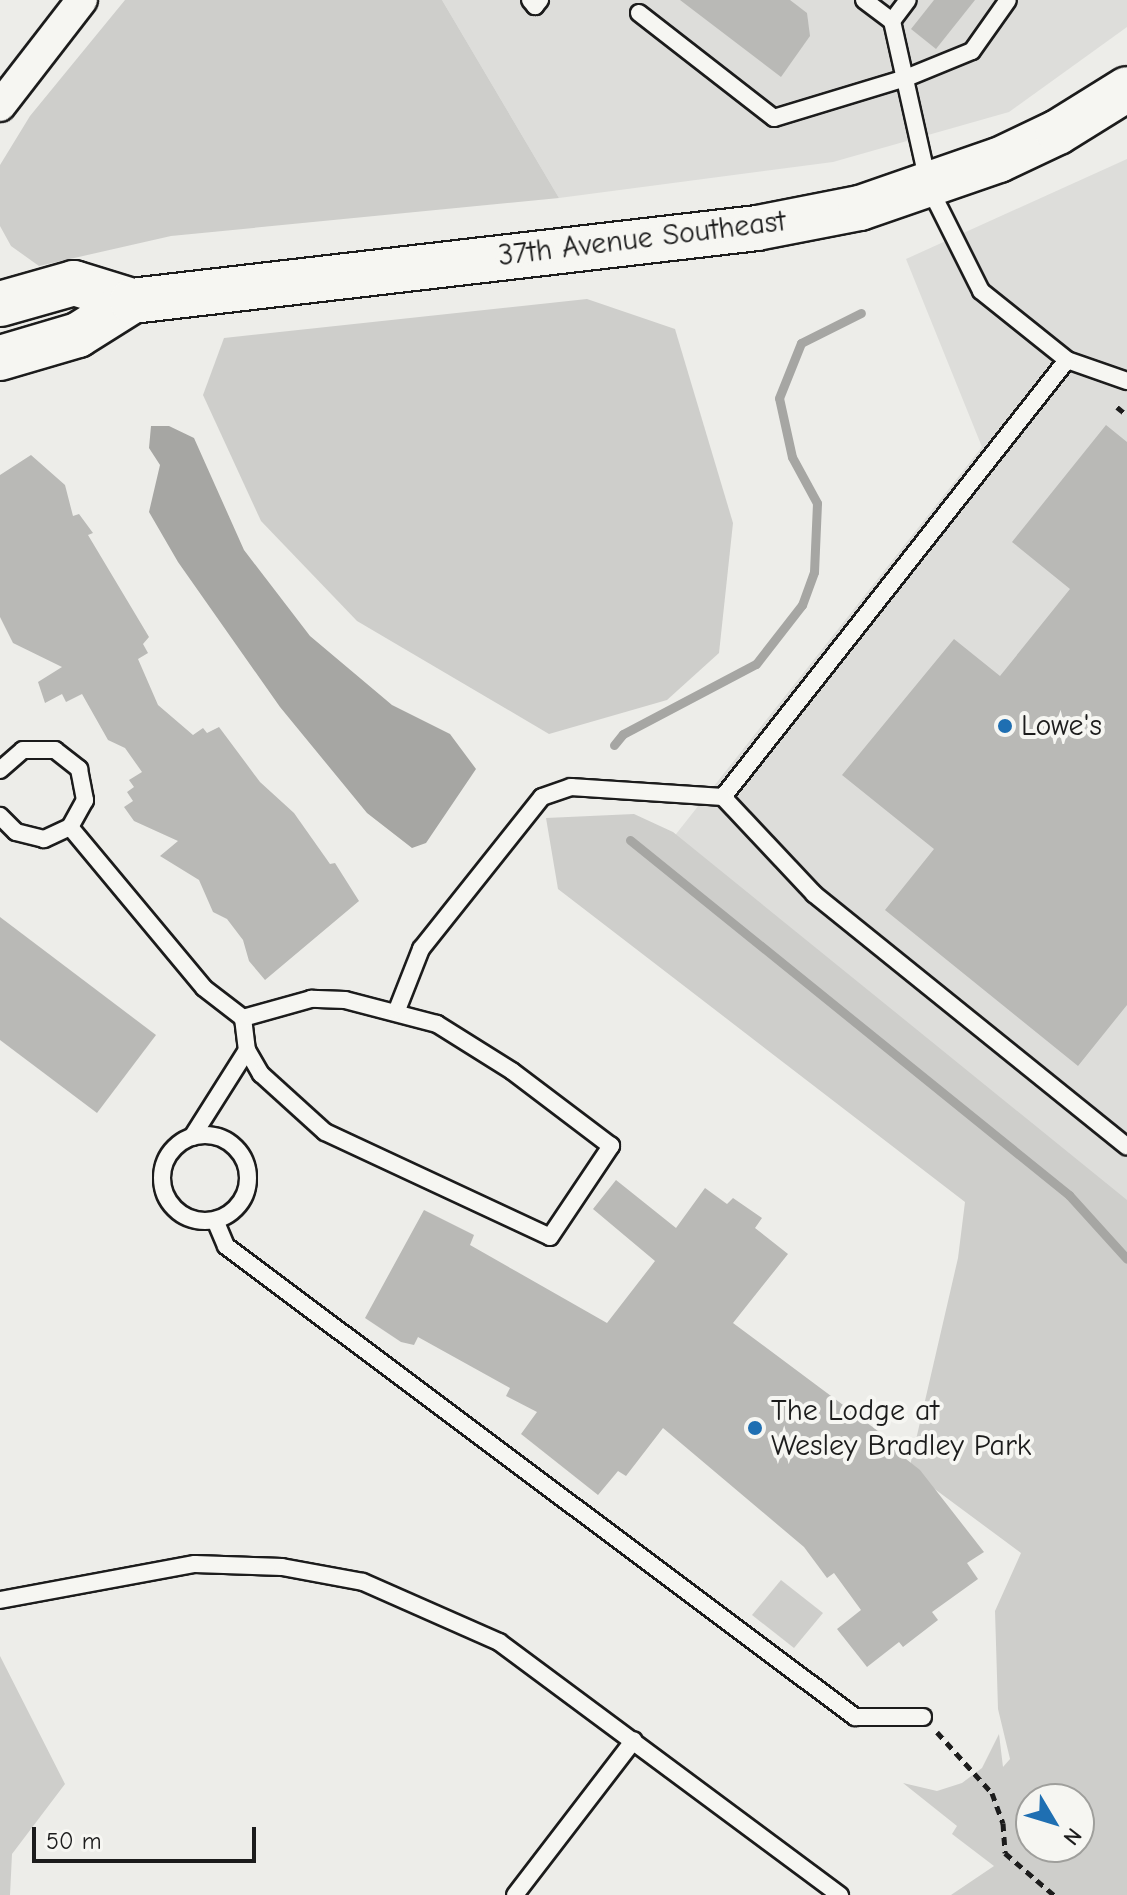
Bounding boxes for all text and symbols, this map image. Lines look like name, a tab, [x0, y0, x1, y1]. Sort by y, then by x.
street label: 37th Avenue Southeast	[496, 203, 788, 275]
place label: Lowe's	[1021, 708, 1102, 744]
marker: Lowe's	[996, 717, 1014, 735]
place label: The Lodge at Wesley Bradley Park	[771, 1393, 1031, 1464]
marker: The Lodge at Wesley Bradley Park	[746, 1419, 764, 1437]
north arrow	[1015, 1783, 1095, 1863]
scale bar	[36, 1811, 260, 1861]
text: N	[1058, 1823, 1087, 1850]
text: 50 m	[46, 1827, 102, 1855]

